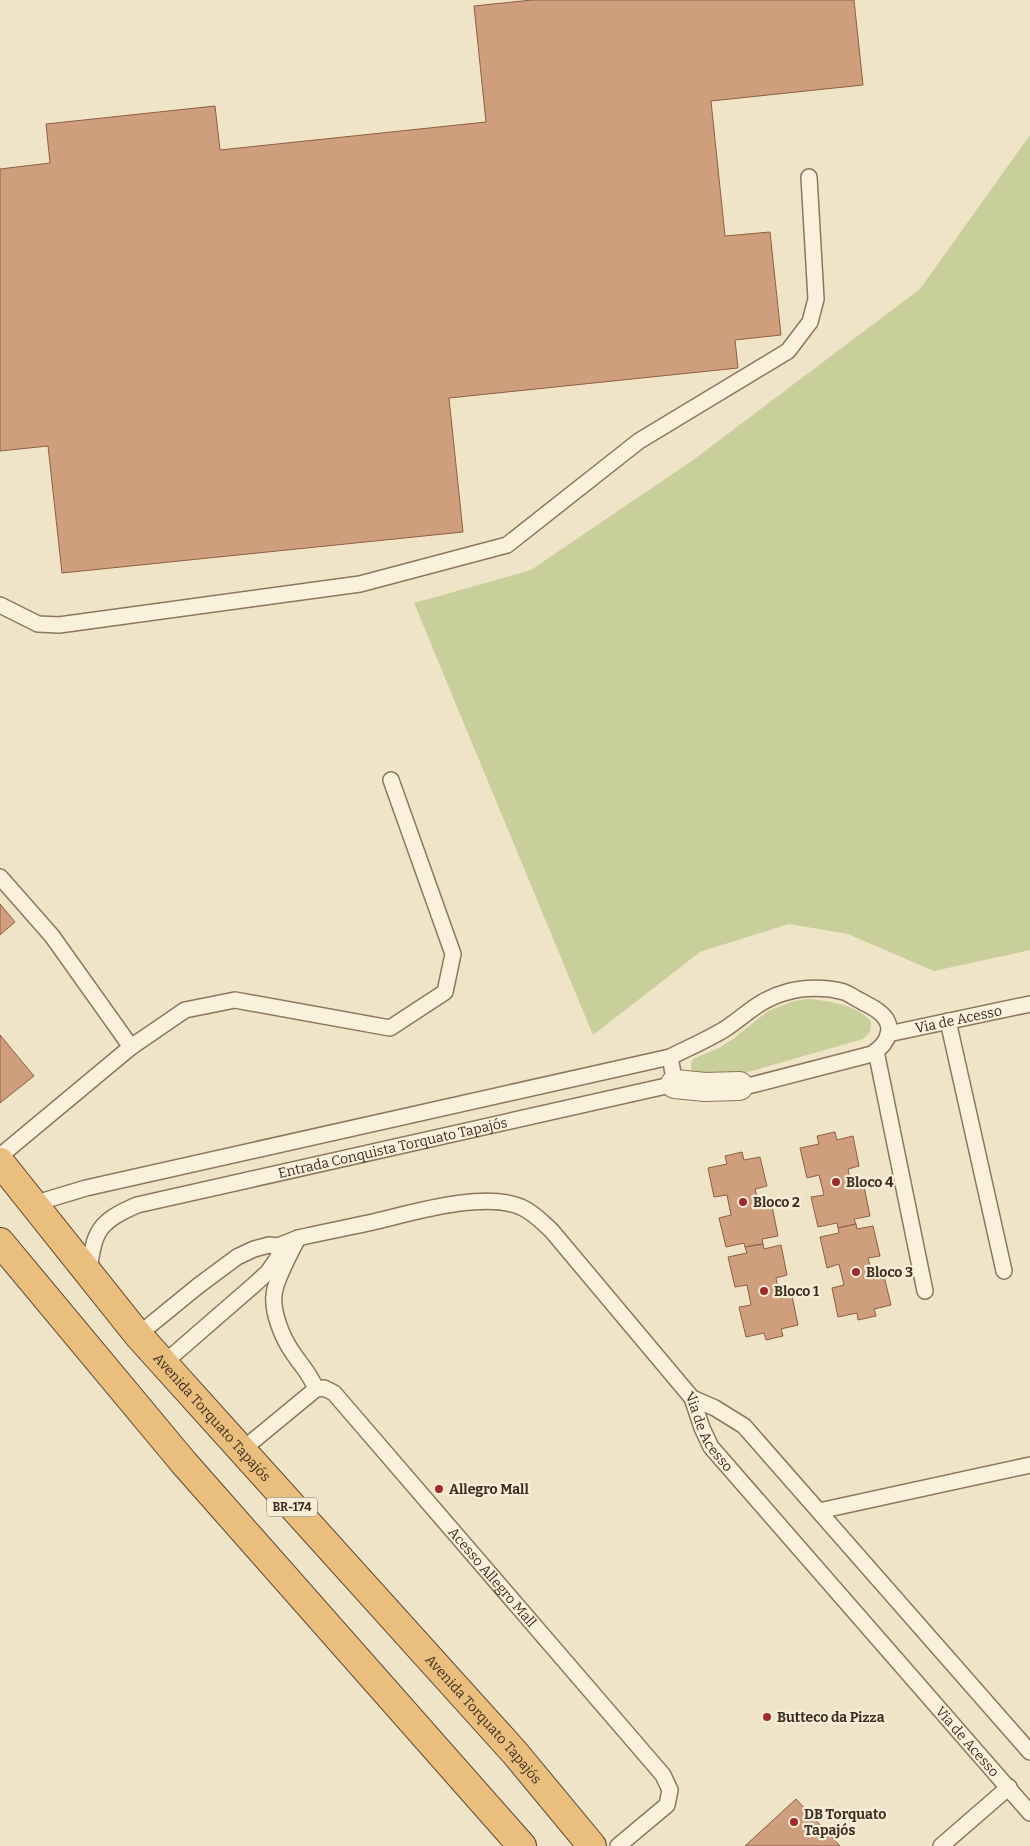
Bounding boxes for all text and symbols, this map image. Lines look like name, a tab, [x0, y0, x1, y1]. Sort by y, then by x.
street label: Via de Acesso	[914, 1002, 1003, 1037]
street label: Entrada Conquista Torquato Tapajós	[276, 1113, 509, 1182]
place label: Bloco 4	[846, 1174, 894, 1191]
marker: Bloco 4	[830, 1176, 842, 1188]
place label: Bloco 2	[753, 1194, 800, 1211]
marker: Bloco 2	[737, 1196, 749, 1208]
place label: Bloco 3	[866, 1264, 913, 1281]
marker: Bloco 3	[850, 1266, 862, 1278]
place label: Bloco 1	[774, 1283, 819, 1300]
marker: Bloco 1	[758, 1285, 770, 1297]
street label: Avenida Torquato Tapajós	[150, 1349, 274, 1485]
street label: Via de Acesso	[682, 1388, 737, 1475]
place label: Allegro Mall	[449, 1481, 529, 1498]
marker: Allegro Mall	[433, 1483, 445, 1495]
road number: BR-174	[267, 1498, 317, 1516]
street label: Acesso Allegro Mall	[445, 1524, 540, 1630]
street label: Avenida Torquato Tapajós	[422, 1651, 545, 1787]
street label: Via de Acesso	[932, 1703, 1003, 1780]
place label: Butteco da Pizza	[777, 1709, 885, 1726]
marker: Butteco da Pizza	[761, 1711, 773, 1723]
place label: DB Torquato Tapajós	[804, 1806, 886, 1839]
marker: DB Torquato Tapajós	[788, 1816, 800, 1828]

